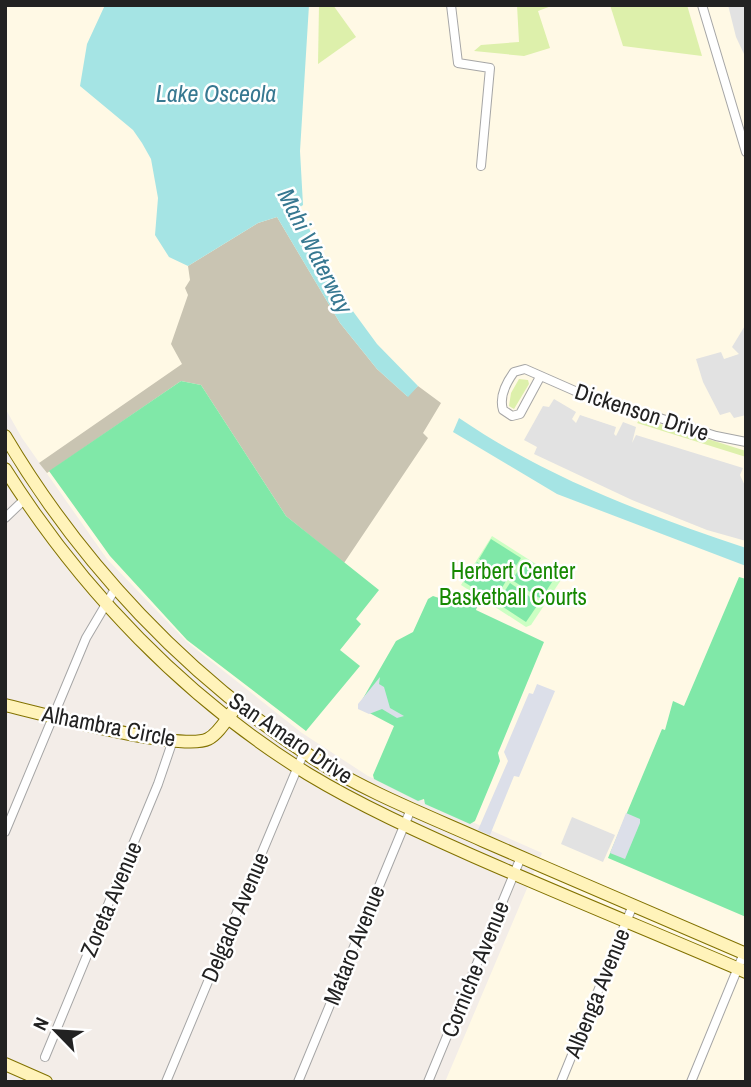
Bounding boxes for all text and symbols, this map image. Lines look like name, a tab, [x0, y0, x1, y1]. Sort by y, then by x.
water label: Lake Osceola	[156, 77, 276, 109]
water label: Mahi Waterway	[271, 183, 362, 320]
street label: Dickenson Drive	[571, 375, 713, 448]
park label: Herbert Center Basketball Courts	[439, 555, 587, 612]
street label: San Amaro Drive	[223, 685, 359, 791]
street label: Alhambra Circle	[39, 697, 178, 754]
street label: Zoreta Avenue	[72, 836, 149, 961]
street label: Delgado Avenue	[193, 847, 276, 986]
street label: Mataro Avenue	[315, 880, 392, 1009]
street label: Corniche Avenue	[433, 896, 516, 1042]
street label: Albenga Avenue	[556, 923, 637, 1063]
north arrow	[21, 996, 91, 1066]
text: N	[26, 1013, 55, 1034]

